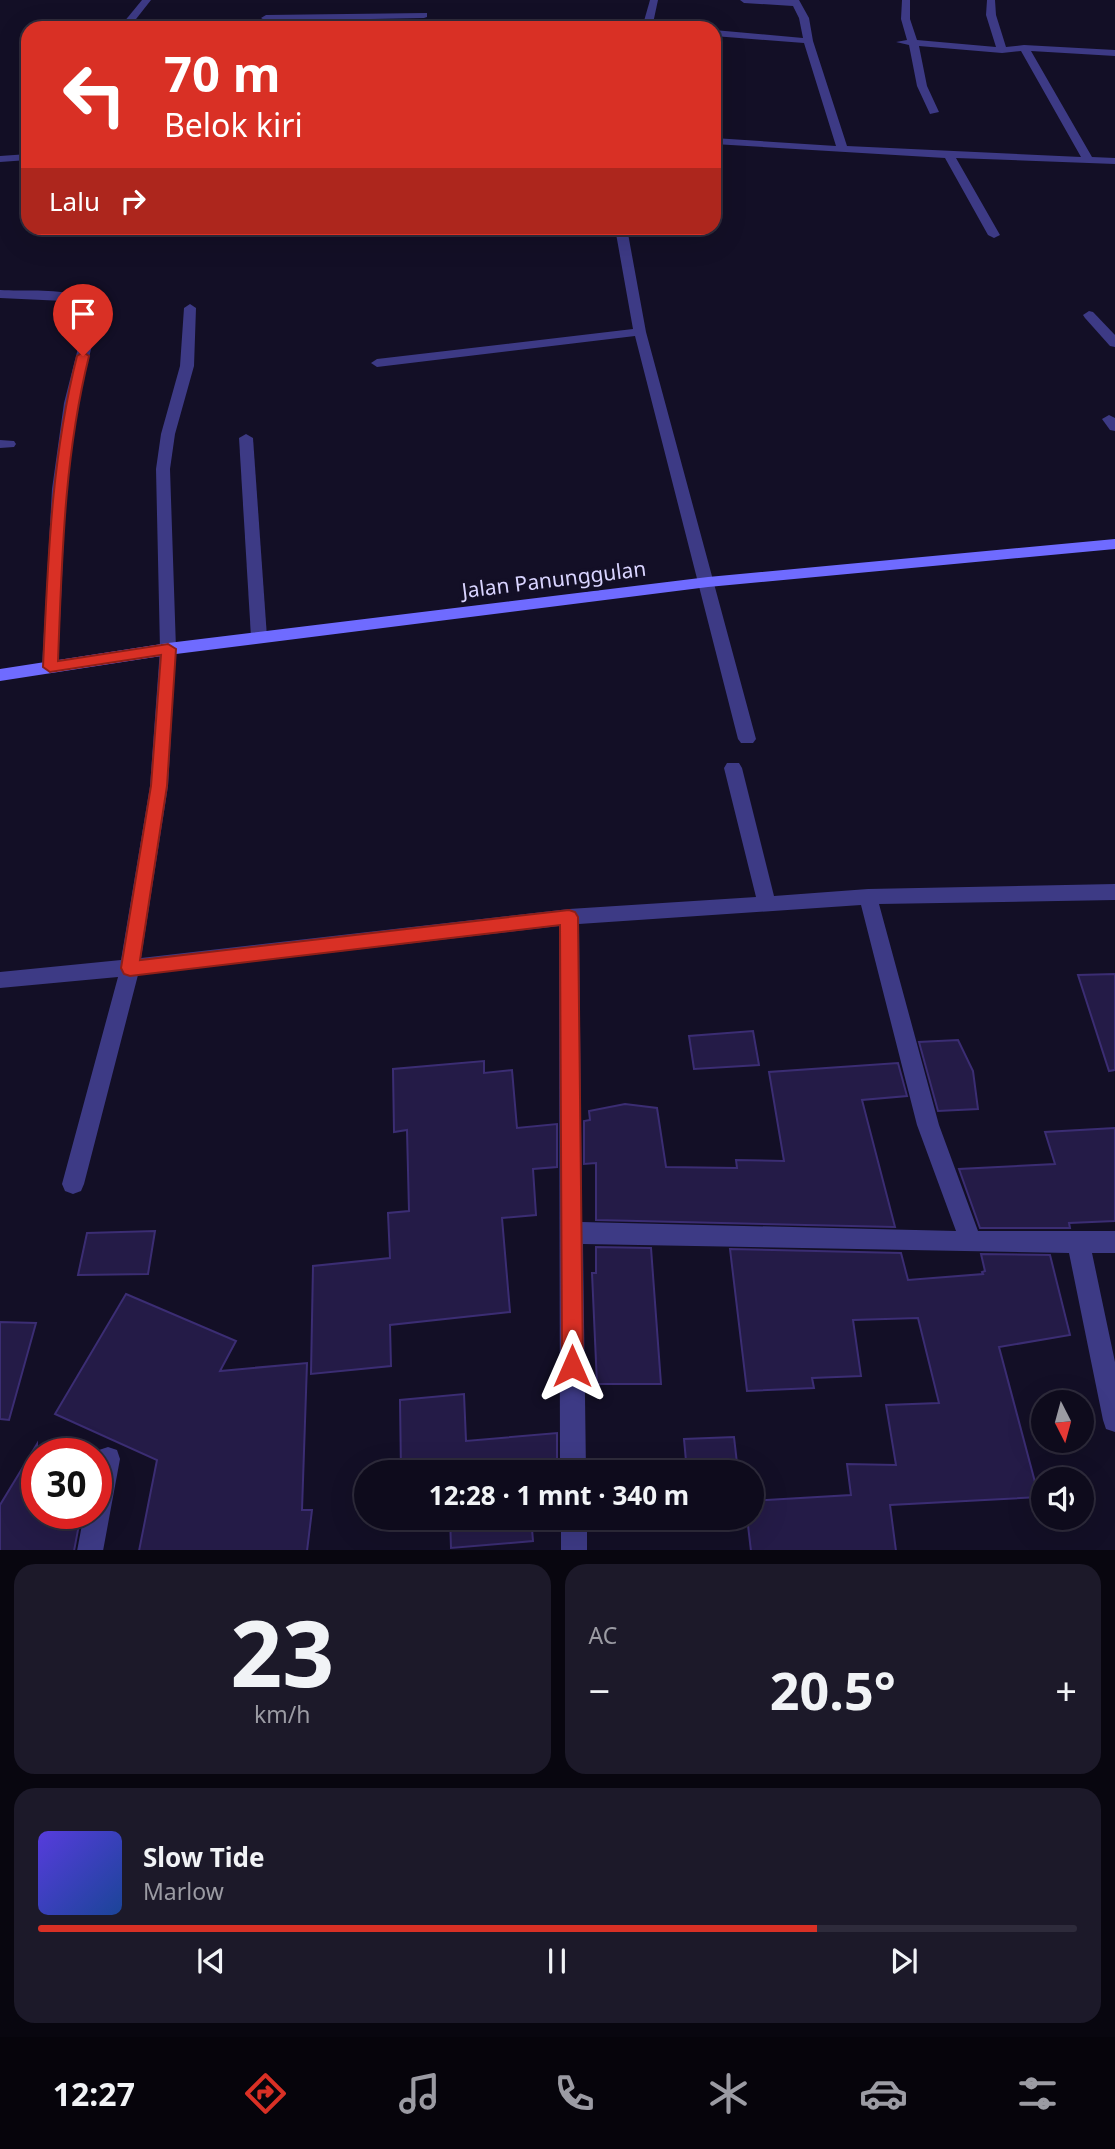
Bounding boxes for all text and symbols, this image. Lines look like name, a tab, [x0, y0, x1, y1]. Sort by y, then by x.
text: 70 m	[164, 40, 281, 106]
icon: left	[49, 49, 140, 140]
text: Belok kiri	[164, 103, 303, 146]
icon: right	[114, 182, 152, 220]
text: Lalu	[49, 183, 100, 219]
pin	[53, 284, 113, 356]
icon: arrive	[64, 295, 102, 333]
street label: Jalan Panunggulan	[458, 554, 648, 604]
position arrow	[535, 1329, 609, 1403]
north arrow	[1031, 1390, 1094, 1452]
map controls	[1031, 1390, 1094, 1530]
speed limit sign: 30	[21, 1438, 112, 1529]
button: sound	[1031, 1467, 1094, 1530]
text: 12:28 · 1 mnt · 340 m	[429, 1477, 689, 1513]
text: 23	[230, 1590, 334, 1714]
text: AC	[589, 1619, 617, 1651]
text: 20.5°	[770, 1654, 896, 1725]
text: −	[589, 1664, 610, 1716]
text: +	[1055, 1664, 1077, 1716]
text: km/h	[254, 1698, 311, 1730]
text: Slow Tide	[143, 1839, 265, 1875]
text: Marlow	[143, 1875, 224, 1907]
icon: previous	[192, 1942, 230, 1980]
icon: pause	[538, 1942, 576, 1980]
icon: next	[885, 1942, 923, 1980]
icon: directions	[241, 2069, 290, 2118]
icon: music	[395, 2069, 444, 2118]
icon: phone	[550, 2069, 599, 2118]
icon: climate	[704, 2069, 753, 2118]
icon: car	[859, 2069, 908, 2118]
icon: filters	[1013, 2069, 1062, 2118]
text: 12:27	[53, 2072, 135, 2115]

